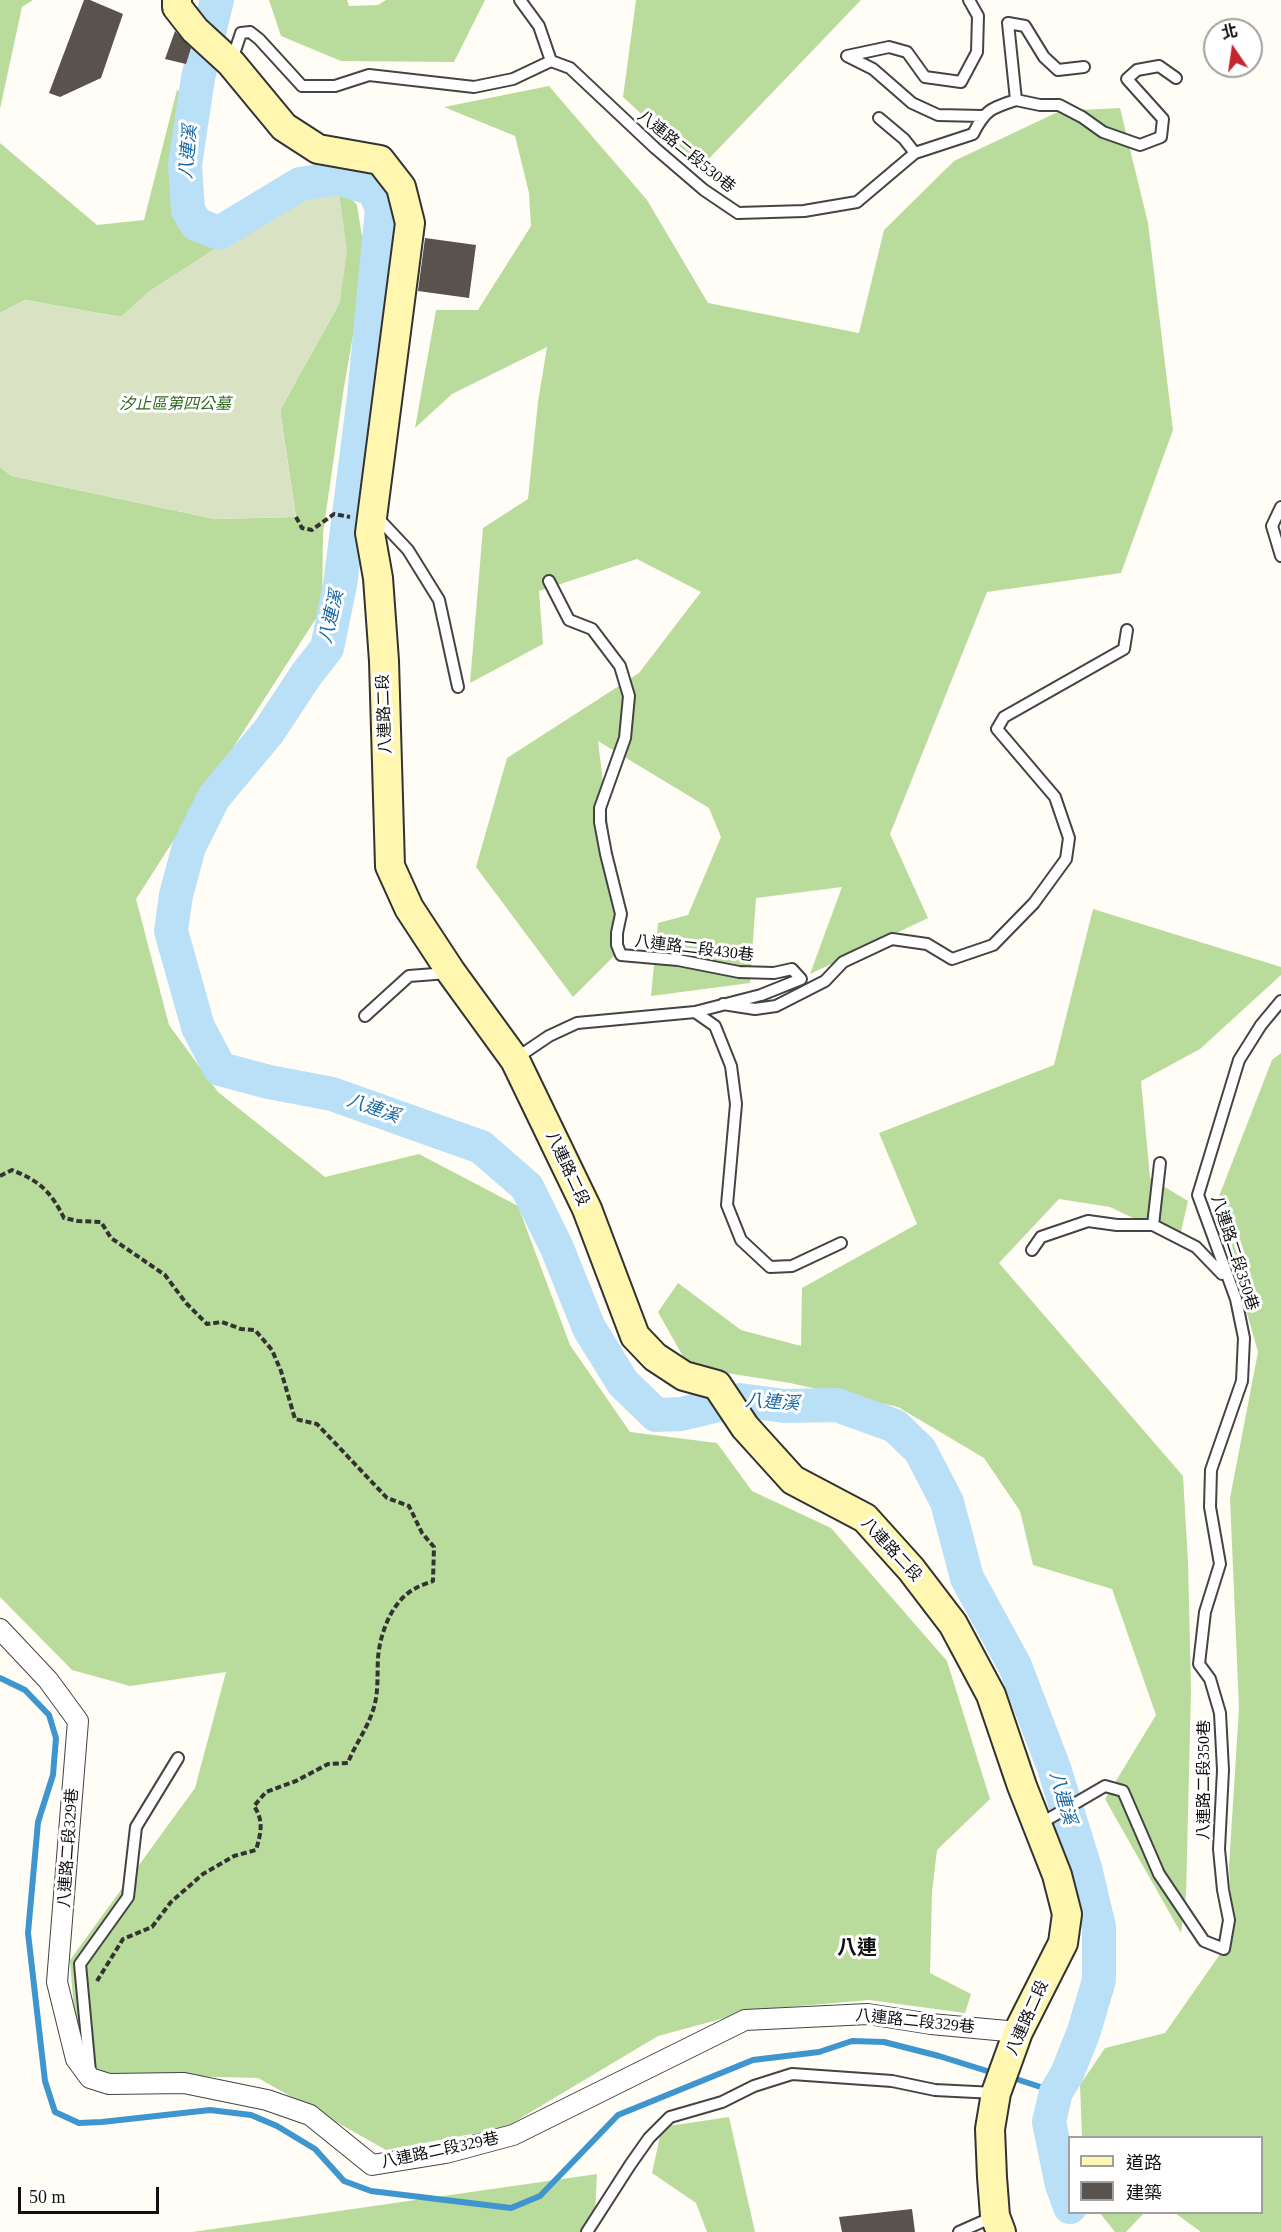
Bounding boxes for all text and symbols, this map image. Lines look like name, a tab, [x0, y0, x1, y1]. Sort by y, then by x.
north arrow	[1203, 18, 1263, 78]
text: 北	[1220, 22, 1239, 42]
street label: 八連路二段530巷	[633, 107, 739, 197]
water label: 八連溪	[176, 124, 202, 180]
park label: 汐止區第四公墓	[119, 395, 231, 415]
water label: 八連溪	[315, 588, 349, 646]
street label: 八連路二段	[374, 674, 396, 754]
street label: 八連路二段430巷	[633, 932, 755, 966]
water label: 八連溪	[344, 1090, 402, 1128]
street label: 八連路二段	[541, 1129, 593, 1209]
street label: 八連路二段350巷	[1206, 1193, 1262, 1313]
water label: 八連溪	[744, 1390, 800, 1416]
street label: 八連路二段	[857, 1514, 925, 1586]
street label: 八連路二段350巷	[1195, 1720, 1215, 1840]
water label: 八連溪	[1044, 1769, 1080, 1827]
street label: 八連路二段329巷	[55, 1787, 83, 1909]
district label: 八連	[837, 1937, 877, 1961]
street label: 八連路二段	[1003, 1978, 1053, 2058]
street label: 八連路二段329巷	[854, 2006, 976, 2038]
street label: 八連路二段329巷	[379, 2129, 501, 2173]
legend	[1068, 2136, 1263, 2214]
text: 道路	[1126, 2153, 1162, 2173]
scale bar	[21, 2175, 162, 2213]
text: 建築	[1126, 2183, 1162, 2203]
text: 50 m	[29, 2187, 66, 2207]

